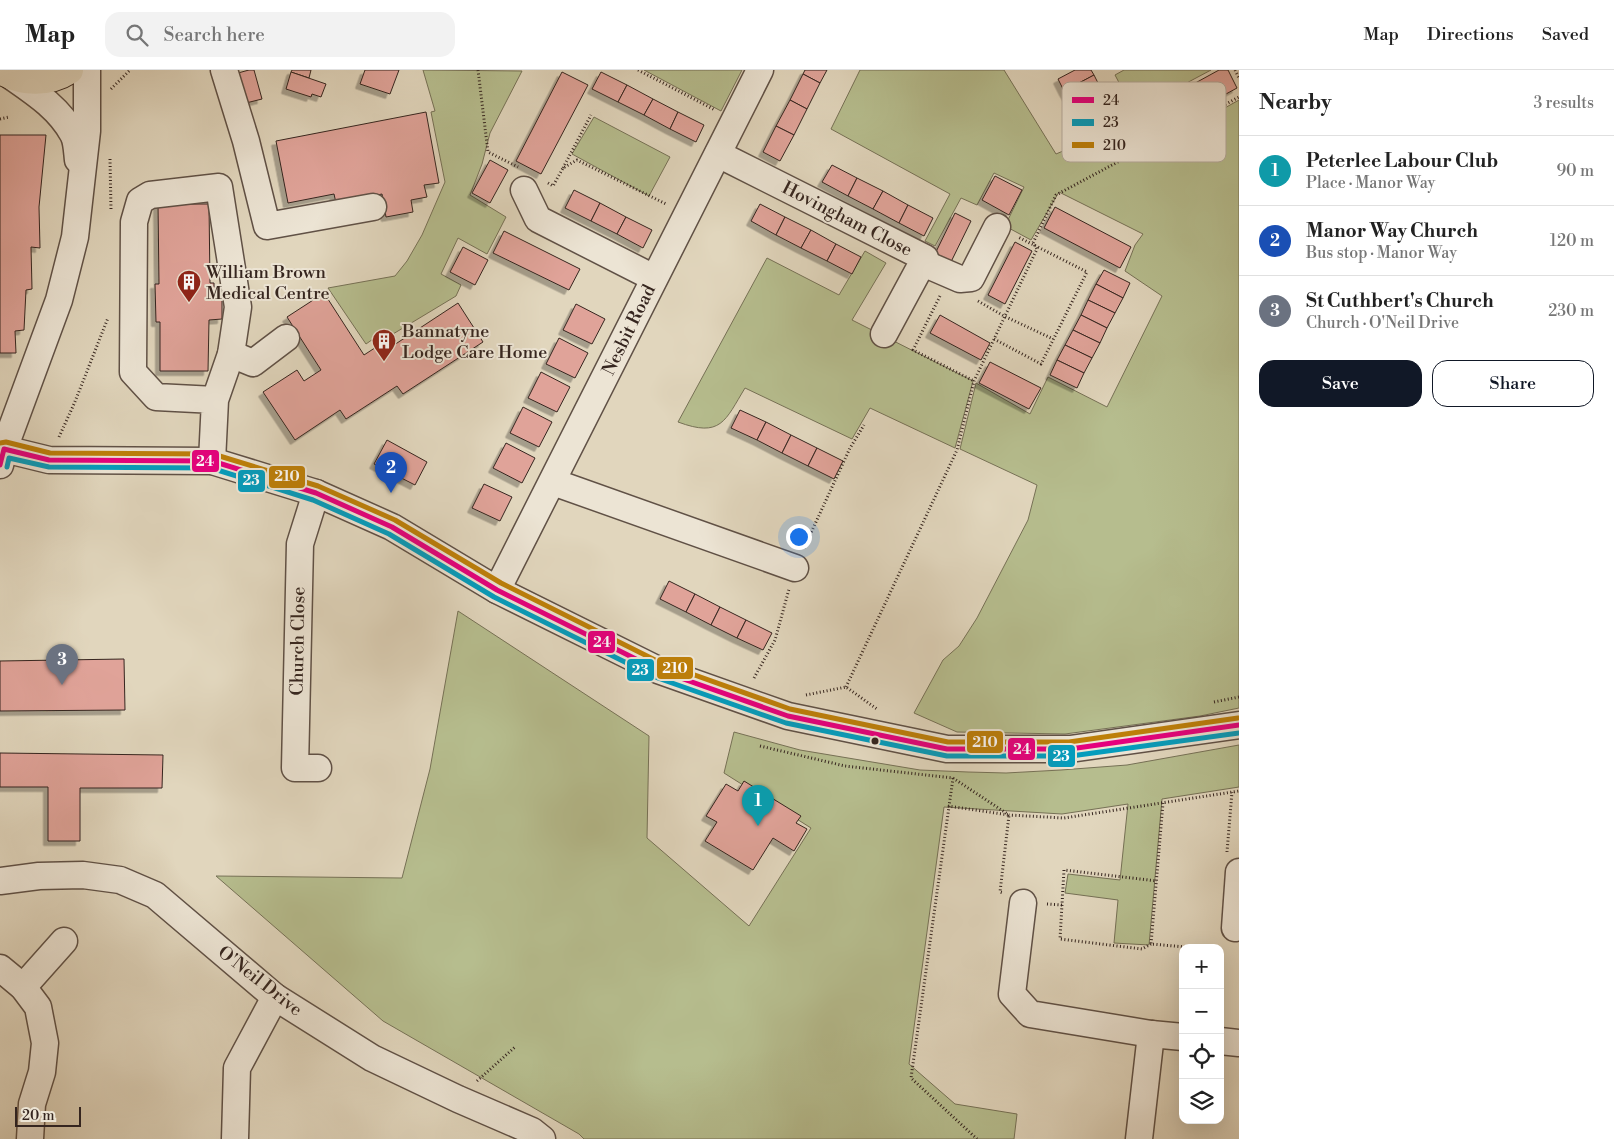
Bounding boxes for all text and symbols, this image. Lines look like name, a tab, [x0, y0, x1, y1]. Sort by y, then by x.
search box	[105, 12, 455, 57]
text: Map	[25, 20, 75, 50]
icon: search	[123, 21, 151, 49]
text: Search here	[163, 23, 265, 47]
text: Map	[1363, 23, 1399, 46]
text: Directions	[1427, 23, 1514, 46]
text: Saved	[1542, 23, 1589, 46]
legend	[1062, 82, 1226, 162]
text: Nearby	[1259, 90, 1332, 116]
text: 24	[1103, 92, 1119, 110]
text: 3 results	[1533, 93, 1594, 113]
text: 23	[1103, 114, 1119, 132]
text: 210	[1103, 137, 1126, 155]
text: Peterlee Labour Club	[1306, 149, 1498, 173]
text: 1	[1271, 161, 1279, 181]
text: 90 m	[1556, 161, 1594, 181]
text: Place · Manor Way	[1306, 173, 1435, 193]
street label: Hovingham Close	[778, 176, 916, 262]
text: Manor Way Church	[1306, 219, 1478, 243]
text: 2	[1270, 231, 1280, 251]
text: 120 m	[1550, 231, 1594, 251]
text: Bus stop · Manor Way	[1306, 243, 1457, 263]
place label: William Brown Medical Centre	[205, 261, 330, 305]
building icon: William Brown Medical Centre	[176, 269, 202, 303]
street label: Nesbit Road	[597, 280, 661, 379]
text: St Cuthbert's Church	[1306, 289, 1494, 313]
text: 3	[1270, 301, 1280, 321]
text: 230 m	[1548, 301, 1594, 321]
text: Church · O'Neil Drive	[1306, 313, 1459, 333]
place label: Bannatyne Lodge Care Home	[401, 320, 547, 364]
building icon: Bannatyne Lodge Care Home	[371, 328, 397, 362]
button: Save	[1259, 360, 1422, 407]
button: Share	[1432, 360, 1594, 407]
line badge: 24	[191, 449, 220, 473]
pin: 2	[375, 452, 407, 493]
text: 24	[196, 453, 214, 471]
line badge: 210	[268, 465, 306, 489]
text: 210	[274, 468, 300, 486]
line badge: 23	[237, 469, 266, 493]
text: 23	[242, 472, 260, 490]
your location	[786, 524, 812, 550]
street label: Church Close	[286, 586, 310, 696]
line badge: 24	[587, 630, 616, 654]
text: 24	[593, 634, 611, 652]
pin: 3	[46, 644, 78, 685]
line badge: 210	[656, 656, 694, 680]
line badge: 23	[626, 658, 655, 682]
text: 210	[662, 660, 688, 678]
text: 23	[631, 662, 649, 680]
line badge: 210	[966, 730, 1004, 754]
text: 210	[972, 734, 998, 752]
unlabelled marker	[870, 736, 880, 746]
line badge: 24	[1007, 737, 1036, 761]
text: 24	[1013, 741, 1031, 759]
line badge: 23	[1047, 744, 1076, 768]
text: 23	[1052, 748, 1070, 766]
pin: 1	[742, 785, 774, 826]
street label: O'Neil Drive	[213, 941, 307, 1021]
map controls	[1179, 944, 1224, 1124]
button: +	[1179, 944, 1224, 989]
button: −	[1179, 989, 1224, 1034]
button: locate	[1179, 1034, 1224, 1079]
button: layers	[1179, 1079, 1224, 1124]
scale bar	[15, 1104, 81, 1127]
text: 20 m	[22, 1107, 54, 1125]

